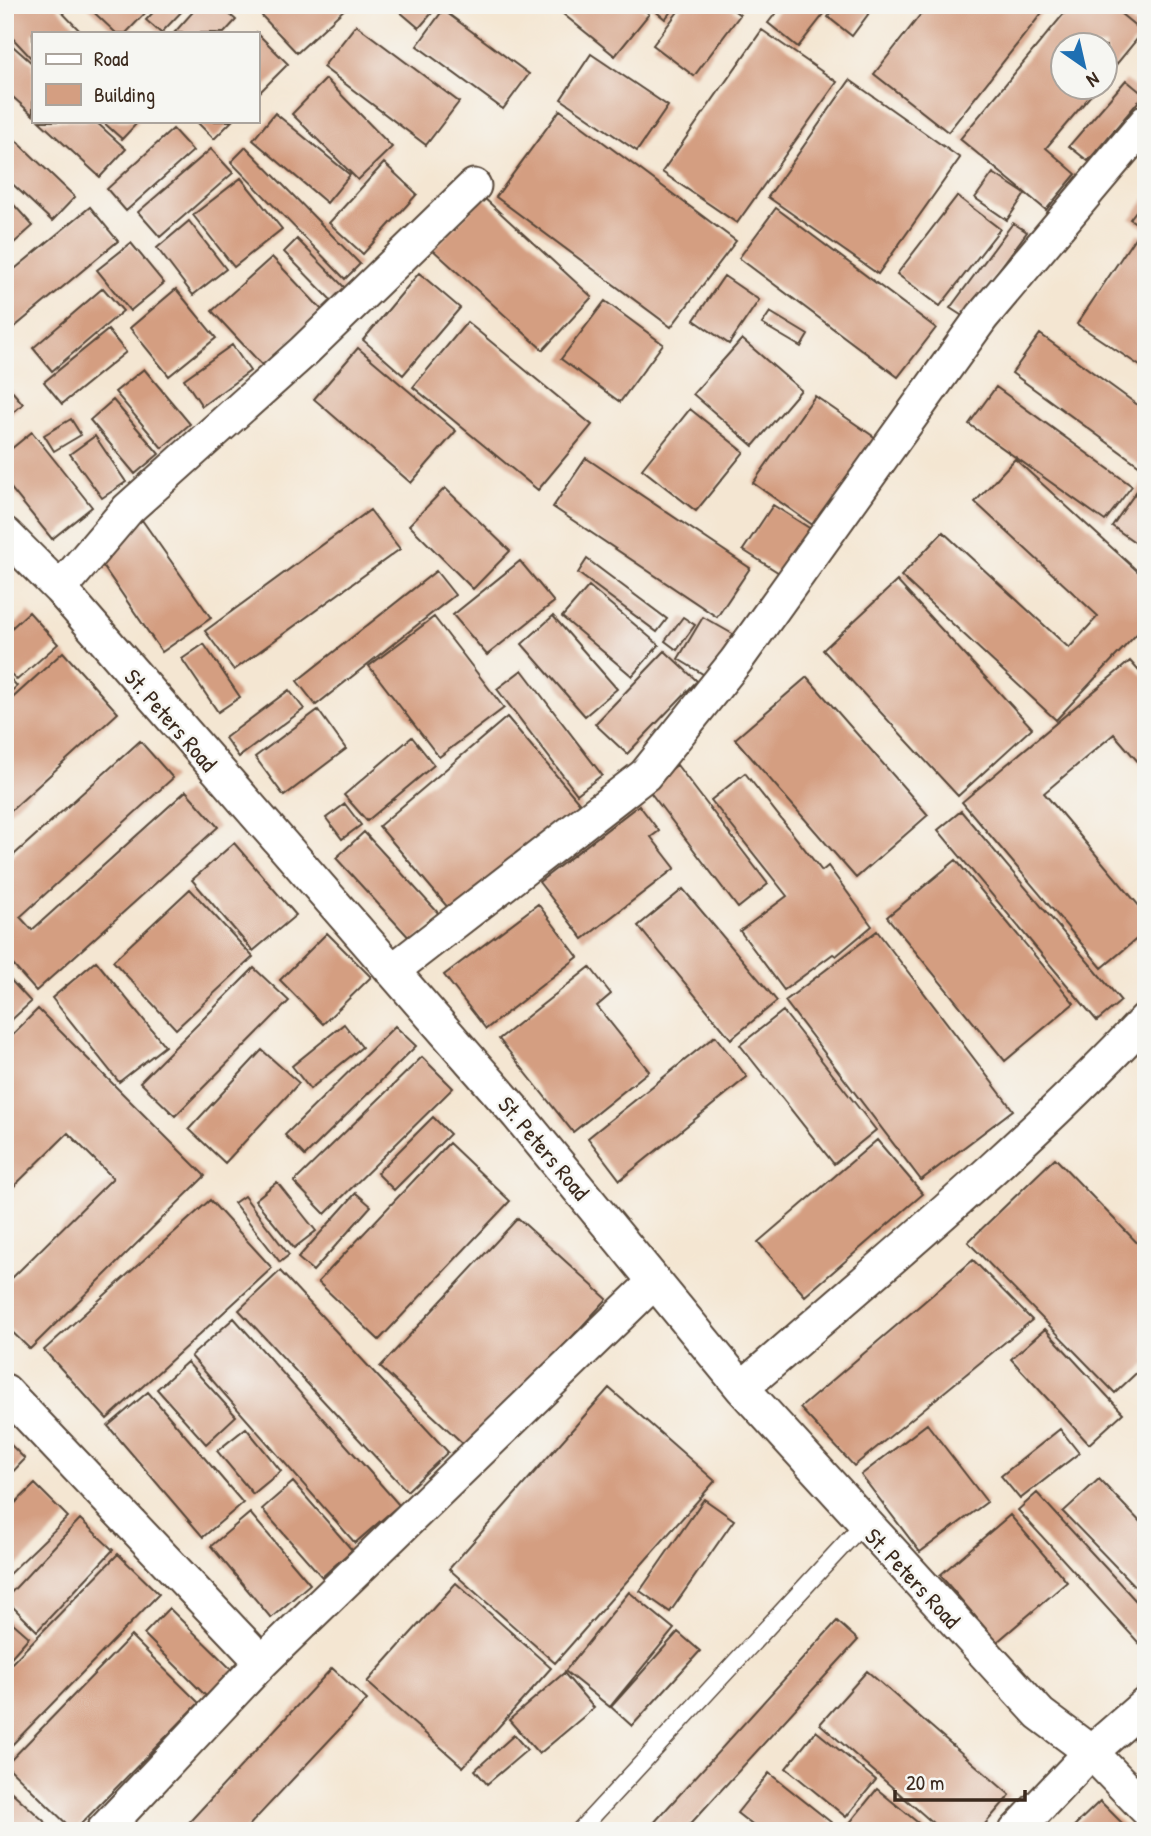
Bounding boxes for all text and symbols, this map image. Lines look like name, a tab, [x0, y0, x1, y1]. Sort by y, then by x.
legend	[32, 32, 259, 122]
north arrow	[1050, 32, 1120, 102]
text: Road	[94, 44, 128, 73]
text: N	[1082, 66, 1105, 94]
text: Building	[94, 80, 155, 109]
street label: St. Peters Road	[118, 662, 224, 778]
street label: St. Peters Road	[491, 1090, 597, 1206]
street label: St. Peters Road	[858, 1521, 968, 1635]
scale bar	[895, 1759, 1025, 1803]
text: 20 m	[906, 1768, 944, 1797]

